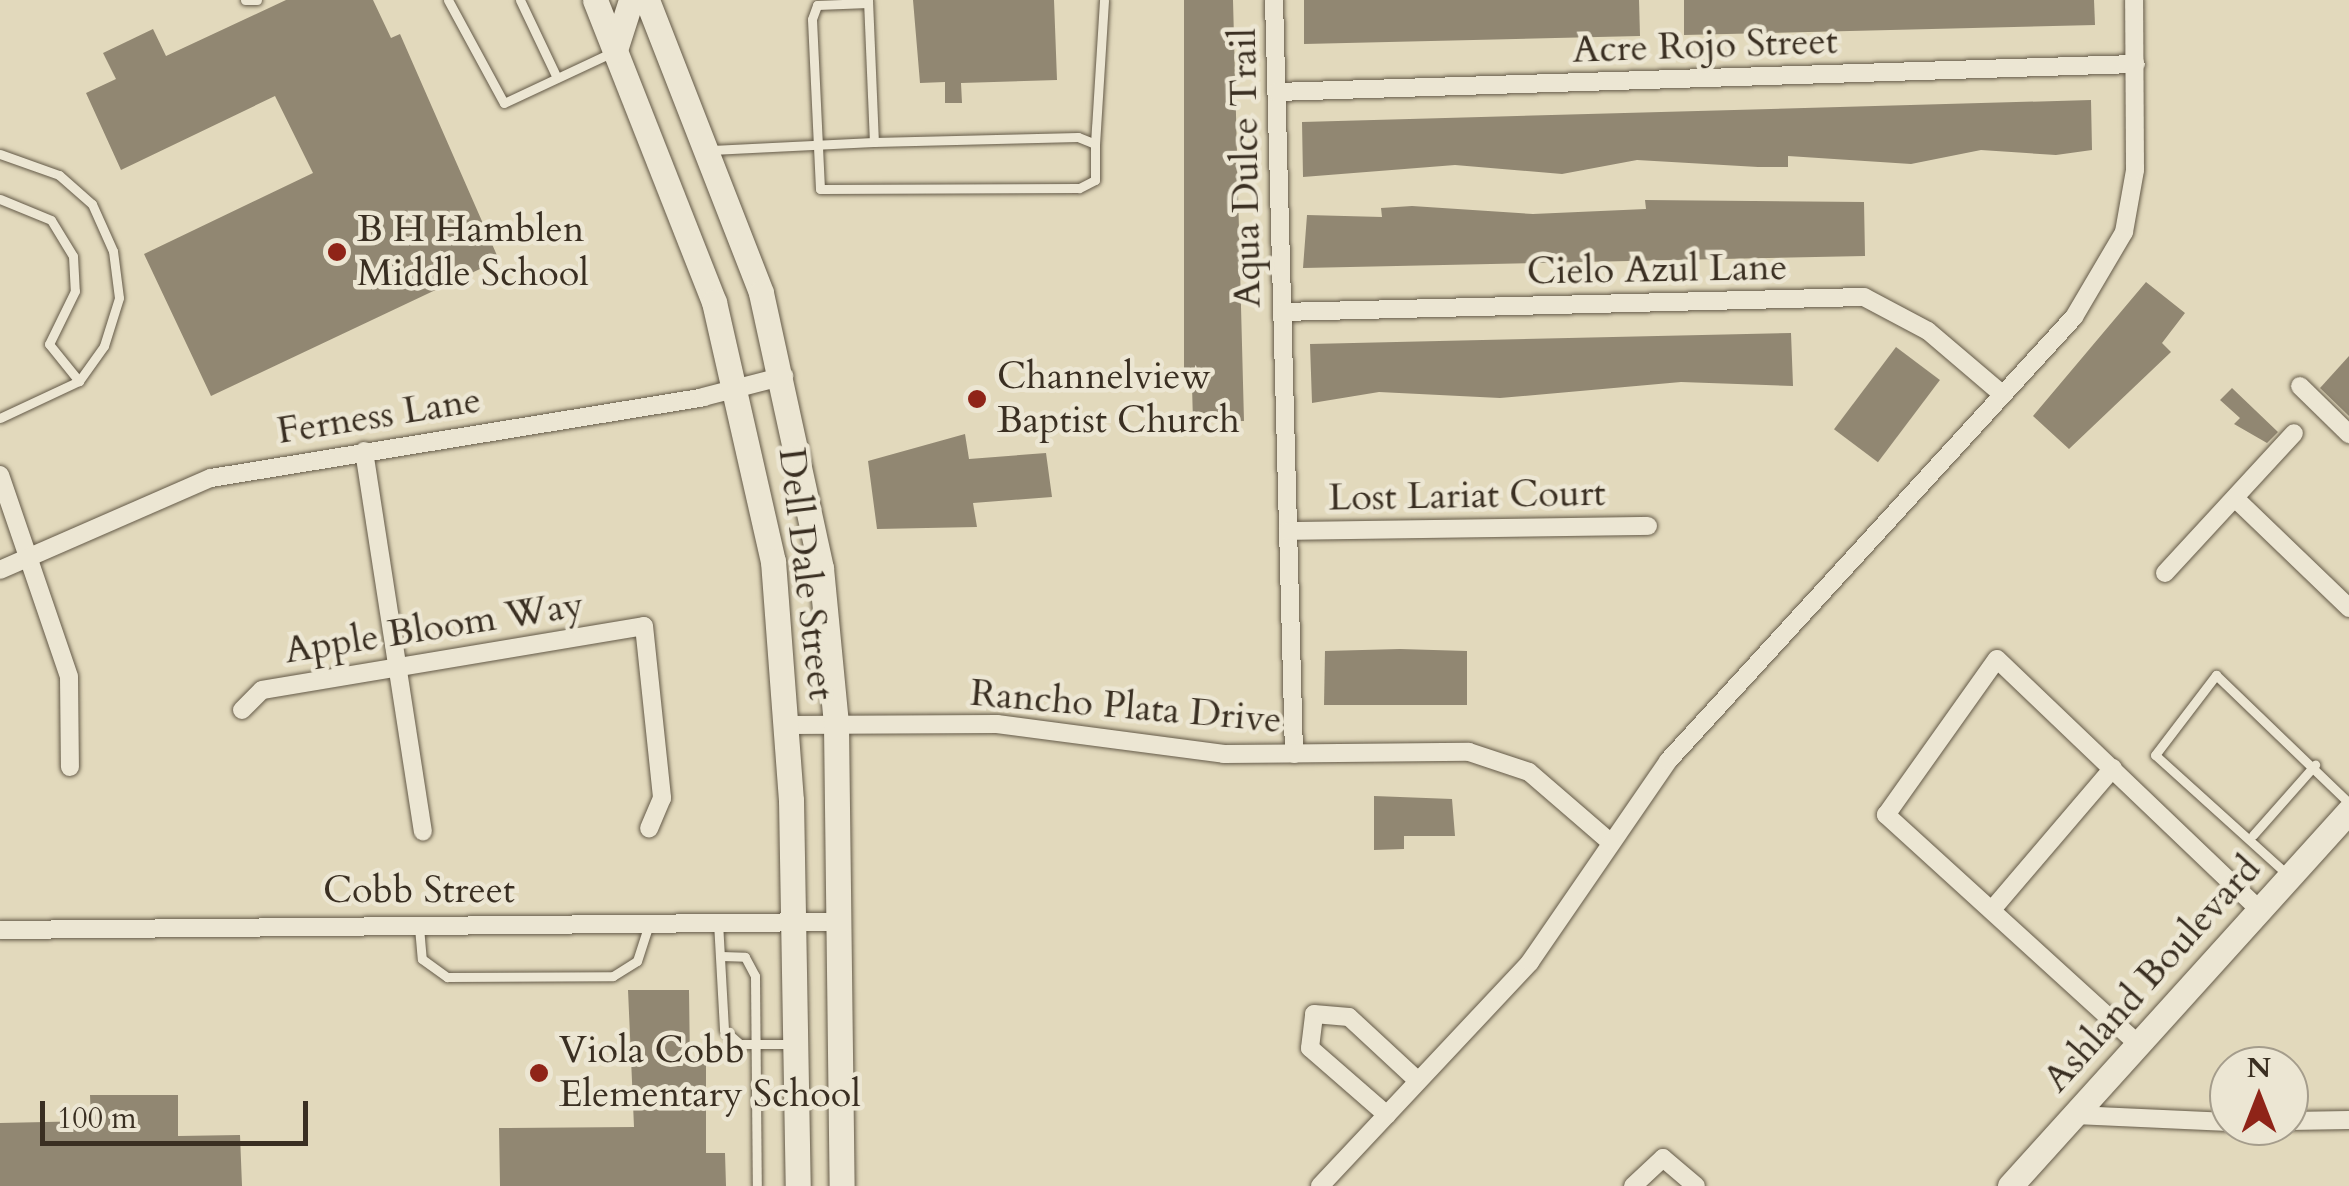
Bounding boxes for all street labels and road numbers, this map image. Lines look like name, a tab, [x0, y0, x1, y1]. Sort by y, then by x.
street label: Acre Rojo Street	[1572, 19, 1838, 73]
street label: Aqua Dulce Trail	[1221, 28, 1271, 308]
street label: Cielo Azul Lane	[1526, 245, 1788, 295]
street label: Ferness Lane	[274, 377, 484, 455]
street label: Dell Dale Street	[768, 445, 844, 703]
street label: Lost Lariat Court	[1328, 471, 1606, 521]
street label: Apple Bloom Way	[281, 582, 587, 674]
street label: Rancho Plata Drive	[968, 671, 1284, 743]
street label: Ashland Boulevard	[2034, 846, 2270, 1102]
street label: Cobb Street	[323, 868, 515, 914]

